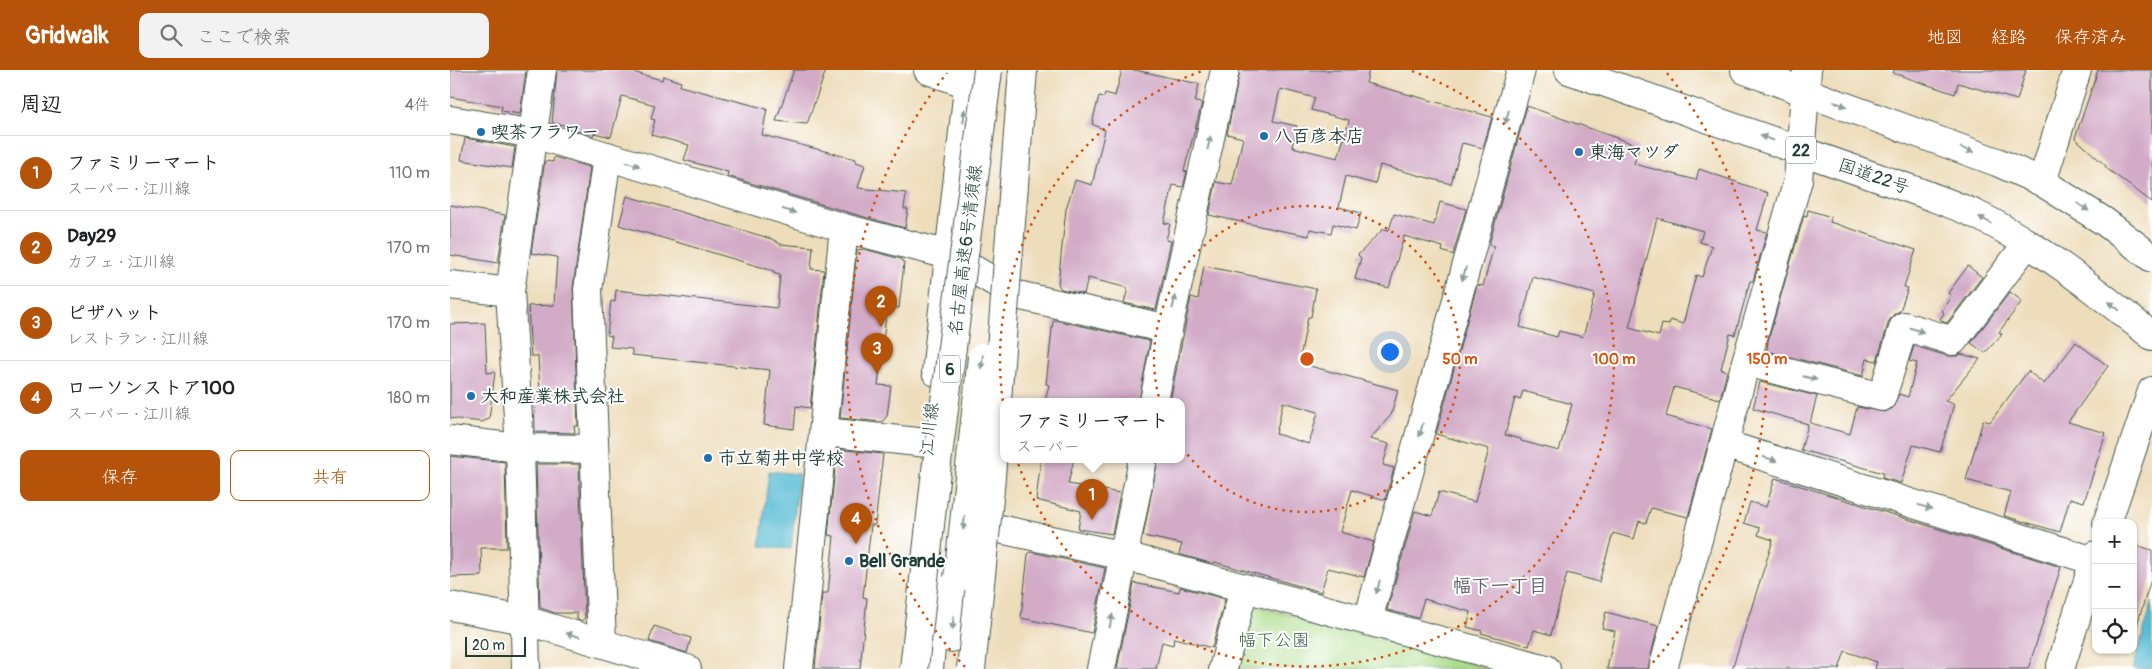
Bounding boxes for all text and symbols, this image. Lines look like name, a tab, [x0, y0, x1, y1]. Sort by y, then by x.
search box	[139, 13, 489, 58]
text: Gridwalk	[25, 21, 109, 50]
icon: search	[157, 21, 185, 49]
text: ここで検索	[197, 25, 292, 49]
text: 地図	[1927, 26, 1963, 49]
text: 経路	[1991, 26, 2027, 49]
text: 保存済み	[2055, 26, 2127, 49]
text: 周辺	[20, 91, 62, 118]
text: 4件	[405, 95, 430, 115]
one-way arrow	[1833, 101, 1848, 108]
one-way arrow	[960, 108, 968, 124]
one-way arrow	[1503, 110, 1511, 125]
place label: 喫茶フラワー	[491, 121, 599, 144]
place label: 八百彦本店	[1274, 125, 1364, 148]
marker: 喫茶フラワー	[475, 126, 487, 138]
marker: 八百彦本店	[1258, 130, 1270, 142]
one-way arrow	[1760, 134, 1775, 142]
one-way arrow	[1205, 136, 1213, 151]
road number: 22	[1786, 136, 1816, 164]
place label: 東海マツダ	[1589, 141, 1679, 164]
marker: 東海マツダ	[1573, 146, 1585, 158]
one-way arrow	[1959, 147, 1974, 154]
text: ファミリーマート	[67, 151, 220, 175]
street label: 国道22号	[1835, 154, 1913, 199]
one-way arrow	[626, 161, 641, 169]
text: 1	[33, 163, 39, 183]
text: 110 m	[389, 163, 430, 183]
street label: 名古屋高速6号清須線	[944, 163, 987, 337]
text: スーパー · 江川線	[67, 179, 190, 199]
one-way arrow	[2077, 202, 2090, 212]
one-way arrow	[781, 208, 796, 216]
one-way arrow	[1977, 216, 1992, 224]
text: Day29	[67, 224, 116, 248]
text: 2	[32, 238, 40, 258]
text: 170 m	[387, 238, 430, 258]
text: カフェ · 江川線	[67, 252, 175, 272]
one-way arrow	[1460, 266, 1468, 281]
pin: 2	[865, 286, 897, 327]
one-way arrow	[1170, 294, 1178, 309]
one-way arrow	[2108, 300, 2121, 311]
text: ピザハット	[67, 301, 162, 325]
text: 3	[32, 313, 40, 333]
text: 170 m	[387, 313, 430, 333]
one-way arrow	[1910, 327, 1925, 335]
text: レストラン · 江川線	[67, 329, 208, 349]
pin: 3	[861, 333, 893, 374]
your location	[1377, 339, 1403, 365]
centre of rings	[1298, 350, 1316, 368]
text: 50 m	[1443, 350, 1477, 369]
text: 100 m	[1593, 350, 1635, 369]
text: 150 m	[1747, 350, 1787, 369]
one-way arrow	[978, 354, 986, 370]
road number: 6	[940, 356, 960, 382]
one-way arrow	[1802, 374, 1817, 382]
text: ローソンストア100	[67, 376, 235, 400]
place label: 大和産業株式会社	[481, 385, 625, 408]
text: 4	[31, 388, 41, 408]
text: 180 m	[387, 388, 430, 408]
marker: 大和産業株式会社	[465, 390, 477, 402]
popup	[1000, 398, 1185, 463]
street label: 江川線	[915, 401, 944, 457]
text: スーパー · 江川線	[67, 404, 190, 424]
text: ファミリーマート	[1016, 409, 1169, 433]
one-way arrow	[1417, 423, 1425, 438]
text: スーパー	[1016, 437, 1079, 457]
place label: 市立菊井中学校	[718, 447, 844, 470]
button: 保存	[20, 450, 220, 501]
button: 共有	[230, 450, 430, 501]
marker: 市立菊井中学校	[702, 452, 714, 464]
one-way arrow	[1763, 455, 1778, 463]
pin: 1	[1076, 479, 1108, 520]
pin: 4	[840, 503, 872, 544]
one-way arrow	[1918, 503, 1933, 511]
one-way arrow	[960, 515, 968, 531]
map controls	[2092, 519, 2137, 654]
button: +	[2092, 519, 2137, 564]
place label: Bell Grande	[859, 550, 946, 573]
marker: Bell Grande	[843, 555, 855, 567]
button: −	[2092, 564, 2137, 609]
district label: 幅下一丁目	[1452, 574, 1548, 598]
one-way arrow	[1373, 579, 1381, 594]
button: locate	[2092, 609, 2137, 654]
one-way arrow	[1108, 613, 1116, 629]
one-way arrow	[949, 616, 957, 632]
park label: 幅下公園	[1238, 629, 1310, 652]
one-way arrow	[566, 630, 581, 638]
scale bar	[465, 634, 526, 657]
text: 20 m	[472, 637, 505, 654]

